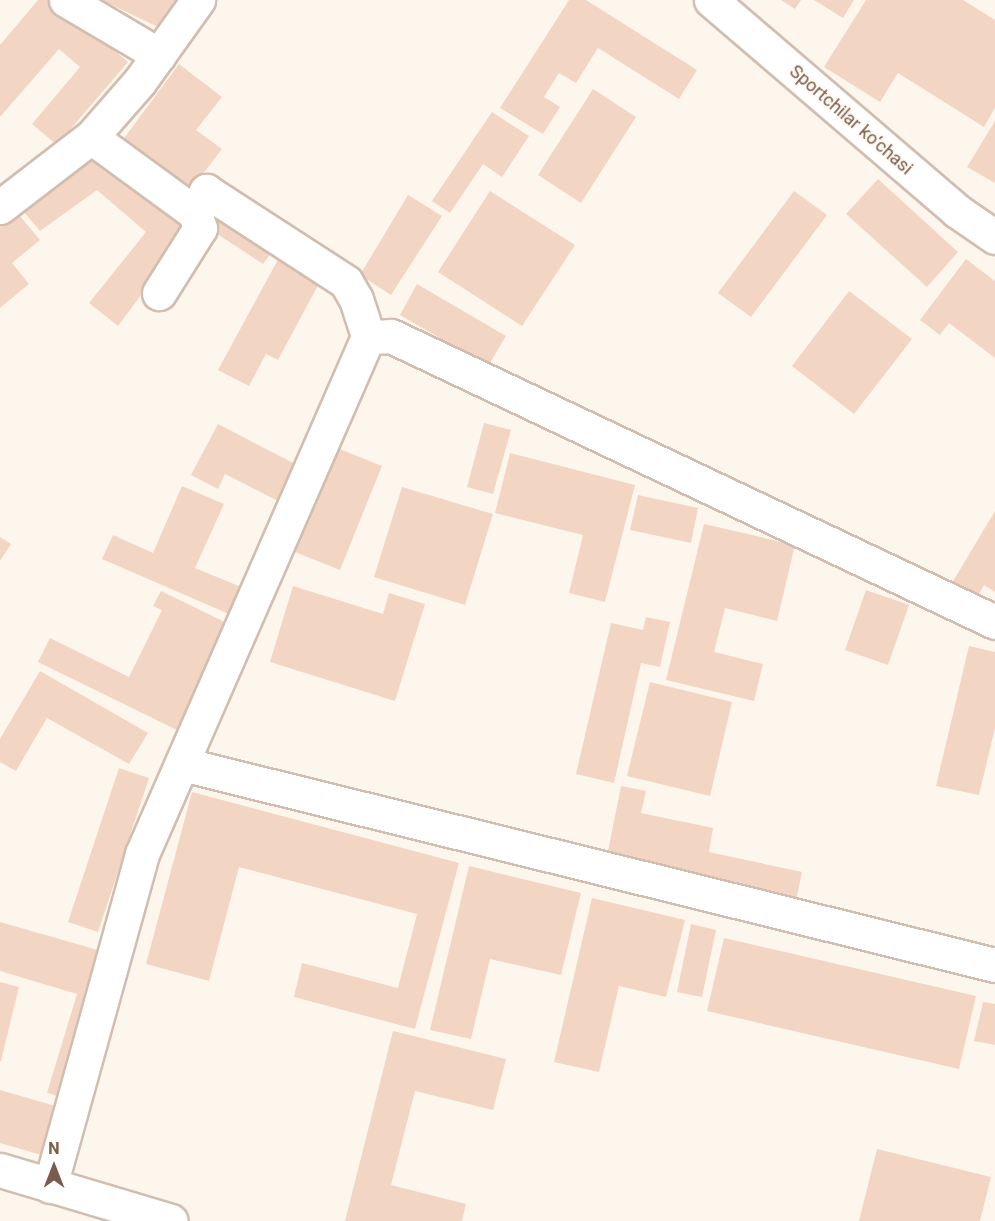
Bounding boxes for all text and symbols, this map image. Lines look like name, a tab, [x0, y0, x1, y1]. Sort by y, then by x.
street label: Sportchilar ko‘chasi	[785, 61, 917, 179]
north arrow	[24, 1137, 84, 1197]
text: N	[48, 1139, 60, 1158]

